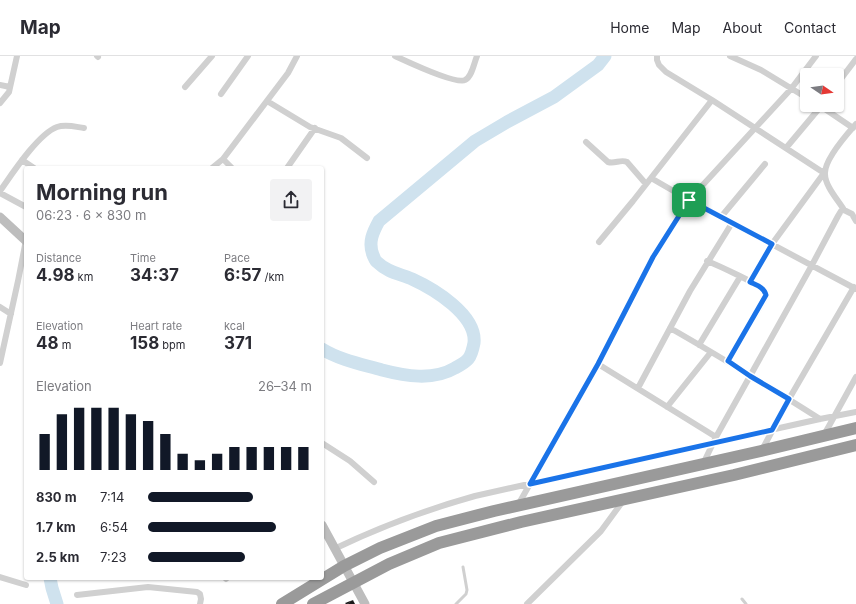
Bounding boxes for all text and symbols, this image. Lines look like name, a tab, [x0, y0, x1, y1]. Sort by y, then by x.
text: Map	[20, 16, 61, 39]
text: Home	[610, 19, 649, 36]
text: Map	[671, 19, 701, 36]
text: About	[723, 19, 762, 36]
text: Contact	[784, 19, 836, 36]
north arrow	[800, 68, 844, 112]
map controls	[800, 68, 844, 112]
text: Morning run	[36, 179, 168, 205]
button: share	[270, 179, 312, 221]
pin	[672, 183, 706, 217]
icon: arrive	[678, 189, 700, 211]
text: 06:23 · 6 × 830 m	[36, 207, 146, 223]
text: Distance	[36, 251, 81, 265]
text: Time	[130, 251, 156, 265]
text: Pace	[224, 251, 250, 265]
text: 4.98	[36, 265, 75, 285]
text: 34:37	[130, 265, 179, 285]
text: 6:57	[224, 265, 261, 285]
text: km	[75, 270, 93, 284]
text: /km	[261, 270, 284, 284]
text: Elevation	[36, 319, 83, 333]
text: Heart rate	[130, 319, 182, 333]
text: kcal	[224, 319, 245, 333]
text: 48	[36, 333, 59, 353]
text: 158	[130, 333, 159, 353]
text: 371	[224, 333, 252, 353]
text: m	[59, 338, 71, 352]
text: bpm	[159, 338, 185, 352]
text: Elevation	[36, 378, 92, 394]
text: 26–34 m	[258, 378, 312, 394]
text: 830 m	[36, 489, 77, 505]
text: 7:14	[100, 489, 124, 505]
text: 1.7 km	[36, 519, 76, 535]
text: 6:54	[100, 519, 128, 535]
text: 2.5 km	[36, 549, 79, 565]
text: 7:23	[100, 549, 127, 565]

